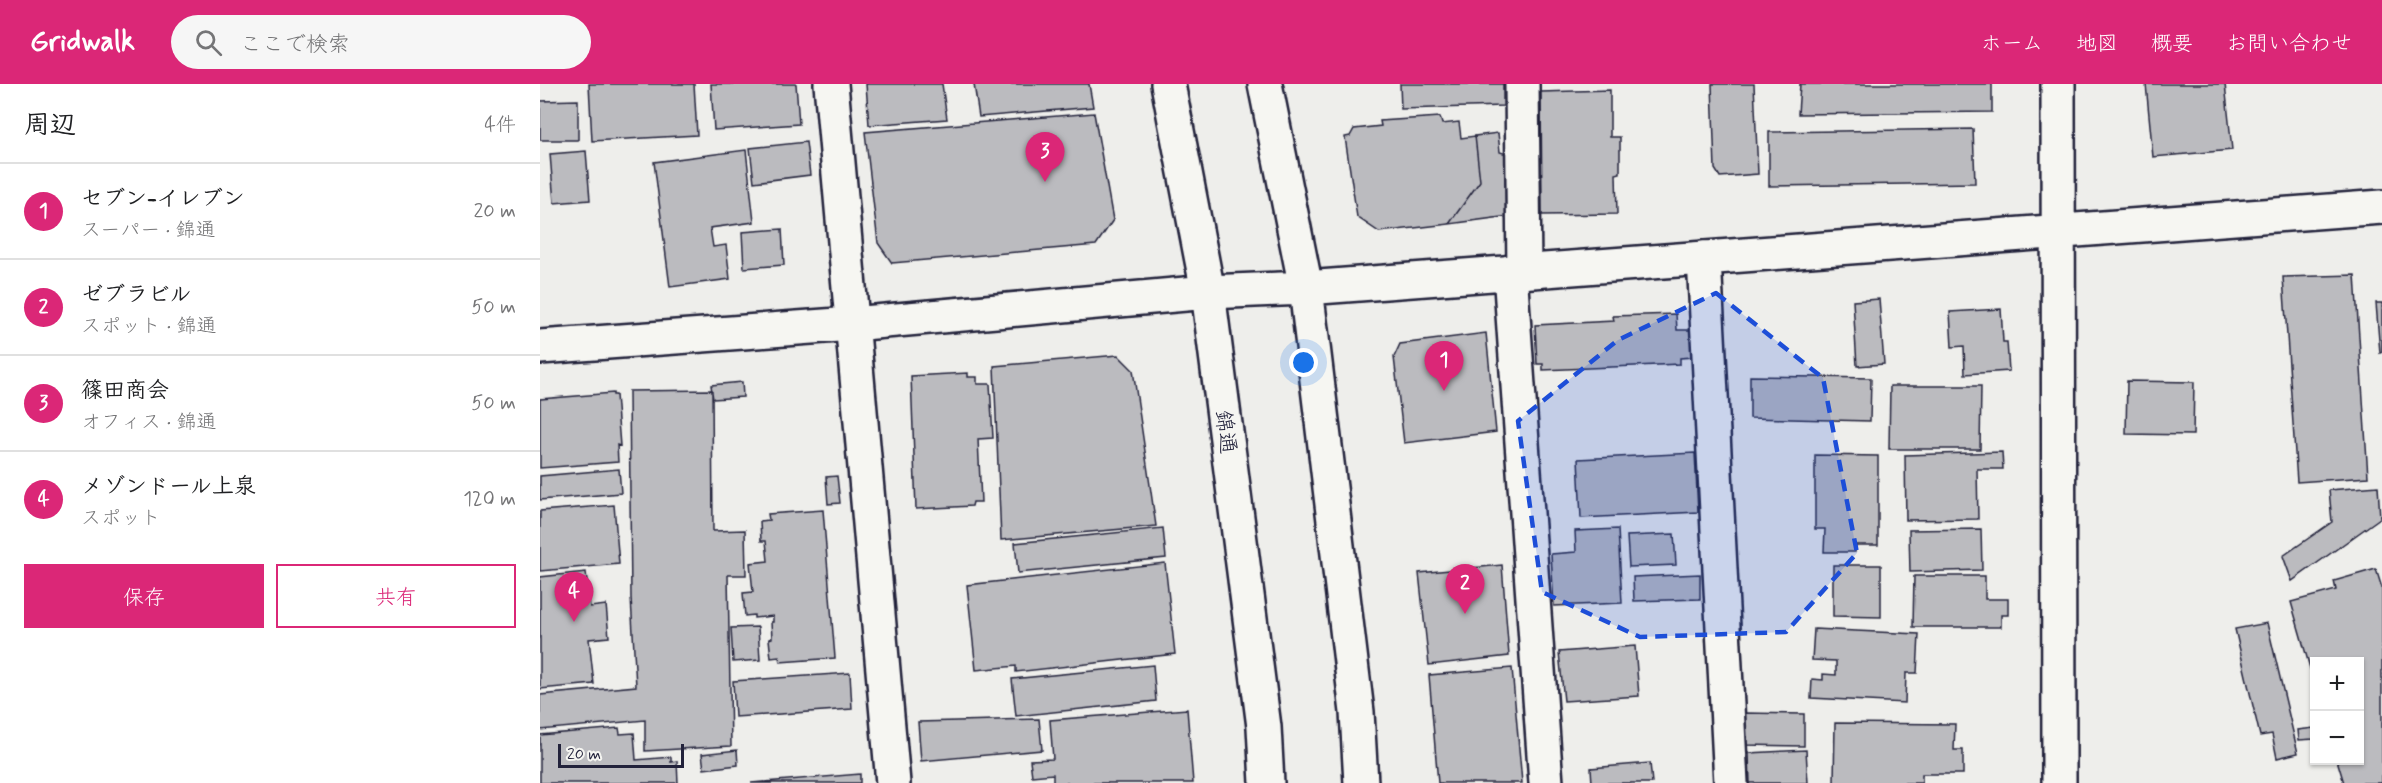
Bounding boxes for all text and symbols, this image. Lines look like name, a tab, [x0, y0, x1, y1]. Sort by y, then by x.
search box	[171, 15, 591, 69]
text: Gridwalk	[30, 24, 135, 61]
icon: search	[192, 26, 225, 59]
text: ホーム	[1981, 30, 2043, 58]
text: 地図	[2076, 30, 2118, 58]
text: 概要	[2151, 30, 2193, 58]
text: お問い合わせ	[2226, 30, 2352, 58]
text: ここで検索	[240, 31, 350, 59]
text: 周辺	[24, 109, 76, 143]
text: 4件	[484, 112, 516, 139]
pin: 3	[1026, 132, 1064, 182]
text: セブン-イレブン	[81, 185, 245, 213]
text: 1	[39, 198, 48, 225]
text: 20 m	[473, 198, 516, 225]
text: スーパー · 錦通	[81, 217, 216, 244]
text: ゼブラビル	[81, 281, 191, 309]
text: 2	[39, 294, 48, 321]
text: 50 m	[471, 294, 516, 321]
text: スポット · 錦通	[81, 313, 216, 340]
pin: 1	[1424, 342, 1464, 391]
your location	[1289, 348, 1318, 377]
text: 篠田商会	[81, 377, 169, 405]
text: 3	[39, 390, 48, 417]
text: 50 m	[471, 390, 516, 417]
street label: 錦通	[1208, 408, 1242, 456]
text: オフィス · 錦通	[81, 409, 216, 436]
text: メゾンドール上泉	[81, 473, 256, 501]
text: 4	[38, 486, 49, 513]
text: 120 m	[463, 486, 516, 513]
text: スポット	[81, 505, 161, 532]
button: 保存	[24, 564, 264, 628]
button: 共有	[276, 564, 516, 628]
pin: 2	[1446, 564, 1484, 614]
pin: 4	[555, 572, 594, 622]
map controls	[2310, 657, 2364, 765]
button: +	[2310, 657, 2364, 711]
button: −	[2310, 711, 2364, 765]
scale bar	[558, 741, 684, 768]
text: 20 m	[567, 744, 601, 765]

